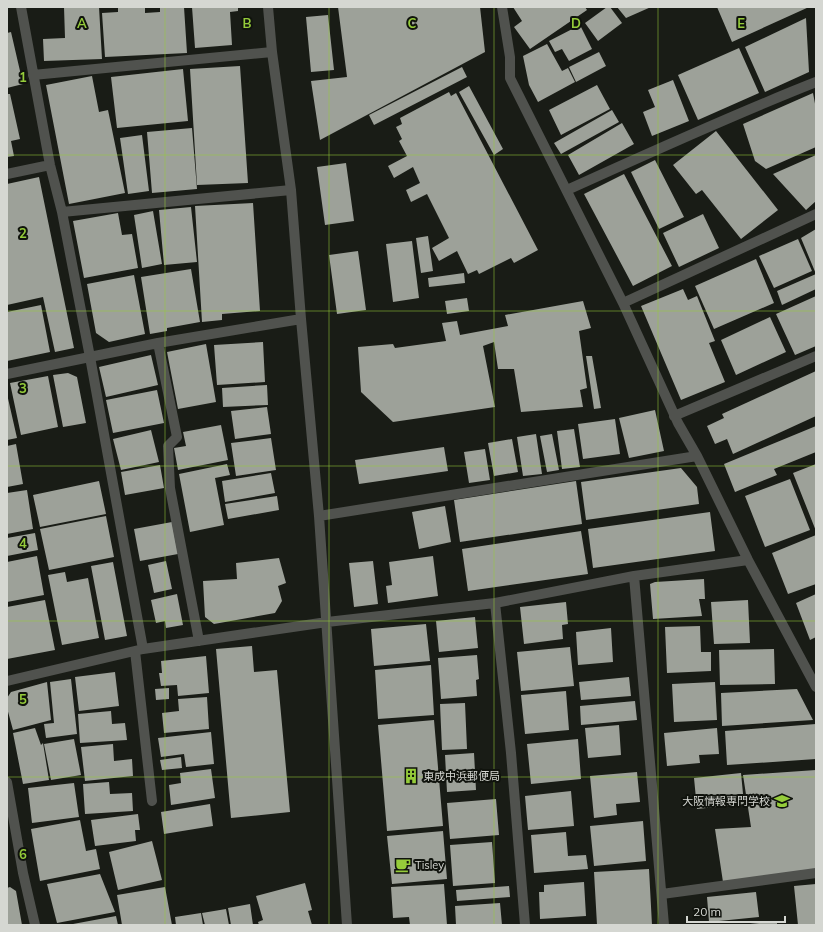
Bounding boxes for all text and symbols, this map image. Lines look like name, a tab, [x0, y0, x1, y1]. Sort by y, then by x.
text: A	[77, 15, 87, 31]
text: B	[243, 15, 252, 31]
text: C	[408, 15, 417, 31]
text: D	[571, 15, 581, 31]
text: E	[737, 15, 745, 31]
text: 1	[19, 69, 27, 85]
text: 2	[19, 225, 27, 241]
text: 3	[19, 380, 27, 396]
text: 4	[19, 535, 27, 551]
text: 5	[19, 691, 27, 707]
building icon: 東成中浜郵便局	[402, 767, 420, 785]
place label: 東成中浜郵便局	[423, 769, 500, 783]
school or university icon: 大阪情報専門学校	[773, 792, 791, 810]
place label: 大阪情報専門学校	[682, 794, 770, 808]
text: 6	[19, 846, 27, 862]
cafe icon: Tisley	[394, 856, 412, 874]
place label: Tisley	[415, 858, 444, 872]
scale bar	[687, 898, 785, 924]
text: 20 m	[693, 904, 721, 919]

